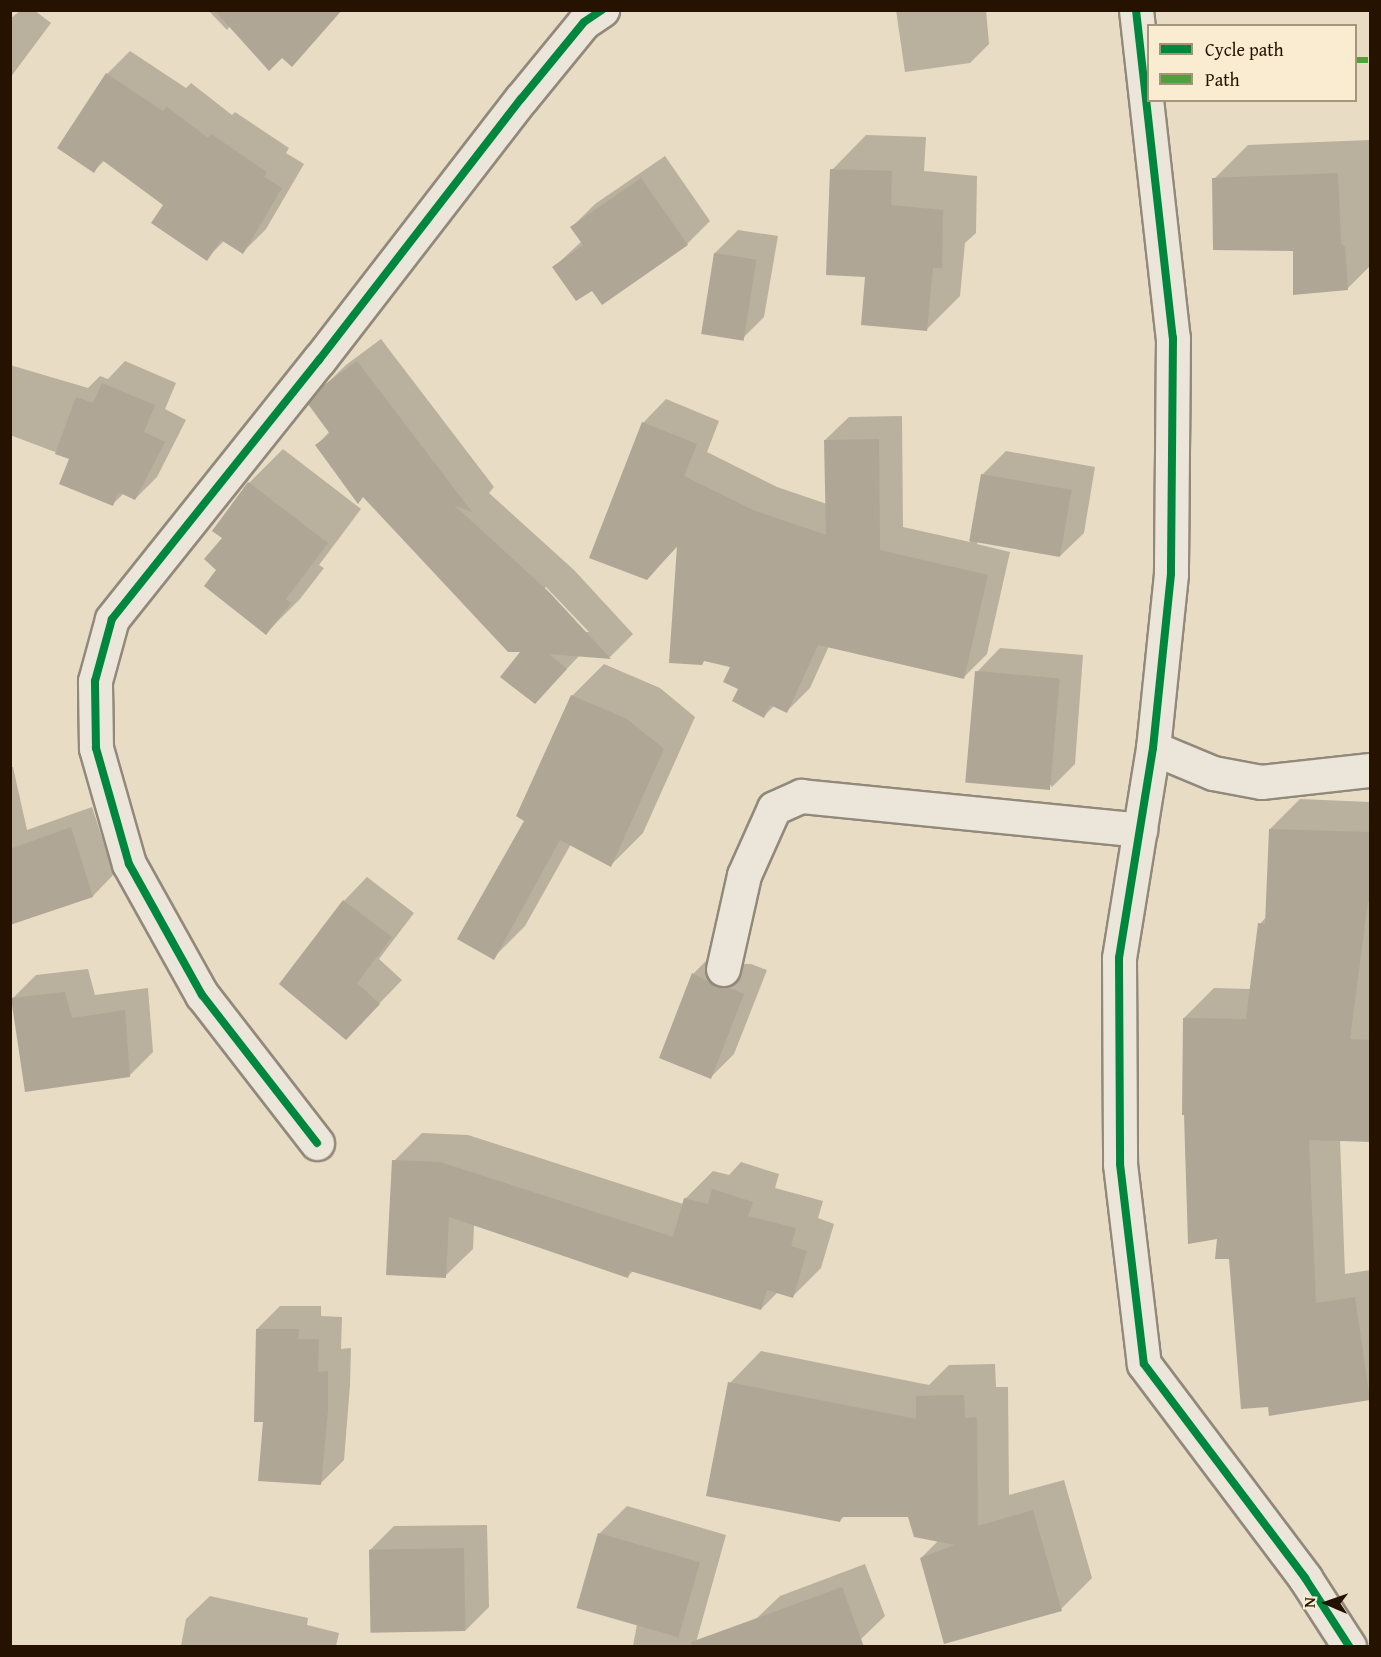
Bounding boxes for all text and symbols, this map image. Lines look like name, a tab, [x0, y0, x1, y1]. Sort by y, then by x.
legend	[1147, 24, 1357, 102]
text: Cycle path	[1205, 36, 1284, 63]
text: Path	[1205, 66, 1240, 93]
north arrow	[1297, 1573, 1357, 1633]
text: N	[1297, 1597, 1321, 1608]

